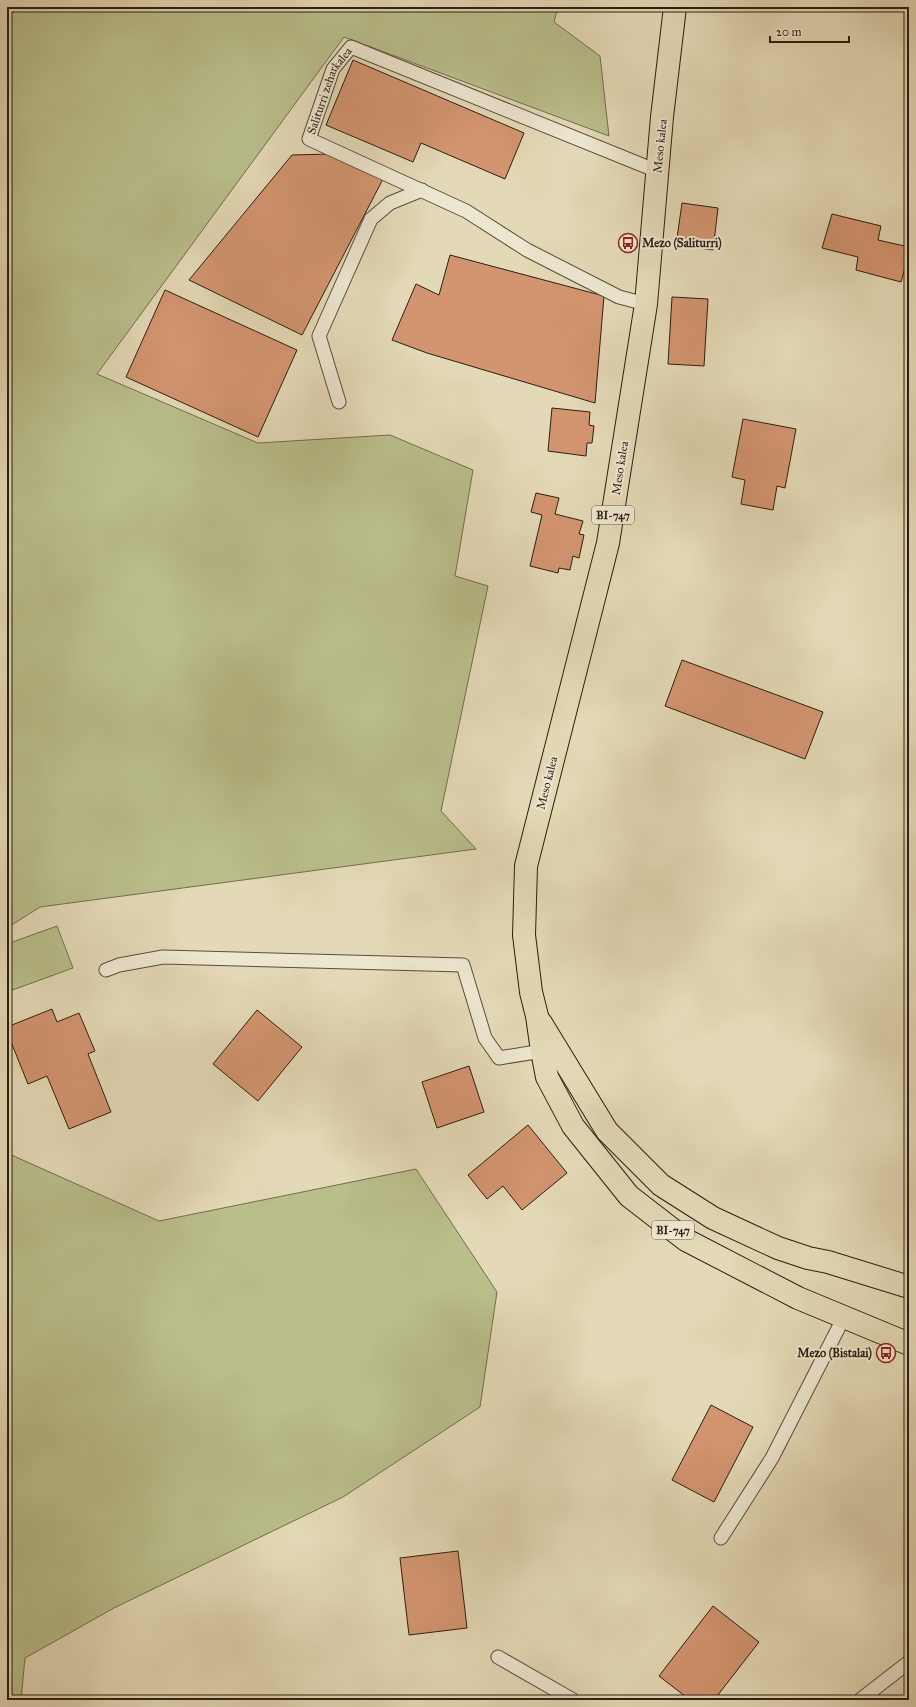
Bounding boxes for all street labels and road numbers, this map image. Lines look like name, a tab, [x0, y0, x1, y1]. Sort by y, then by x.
street label: Saliturri zeharkalea	[304, 44, 355, 136]
street label: Meso kalea	[650, 117, 670, 174]
street label: Meso kalea	[609, 439, 631, 496]
road number: BI-747	[592, 506, 634, 524]
street label: Meso kalea	[534, 754, 561, 811]
road number: BI-747	[652, 1221, 694, 1239]

